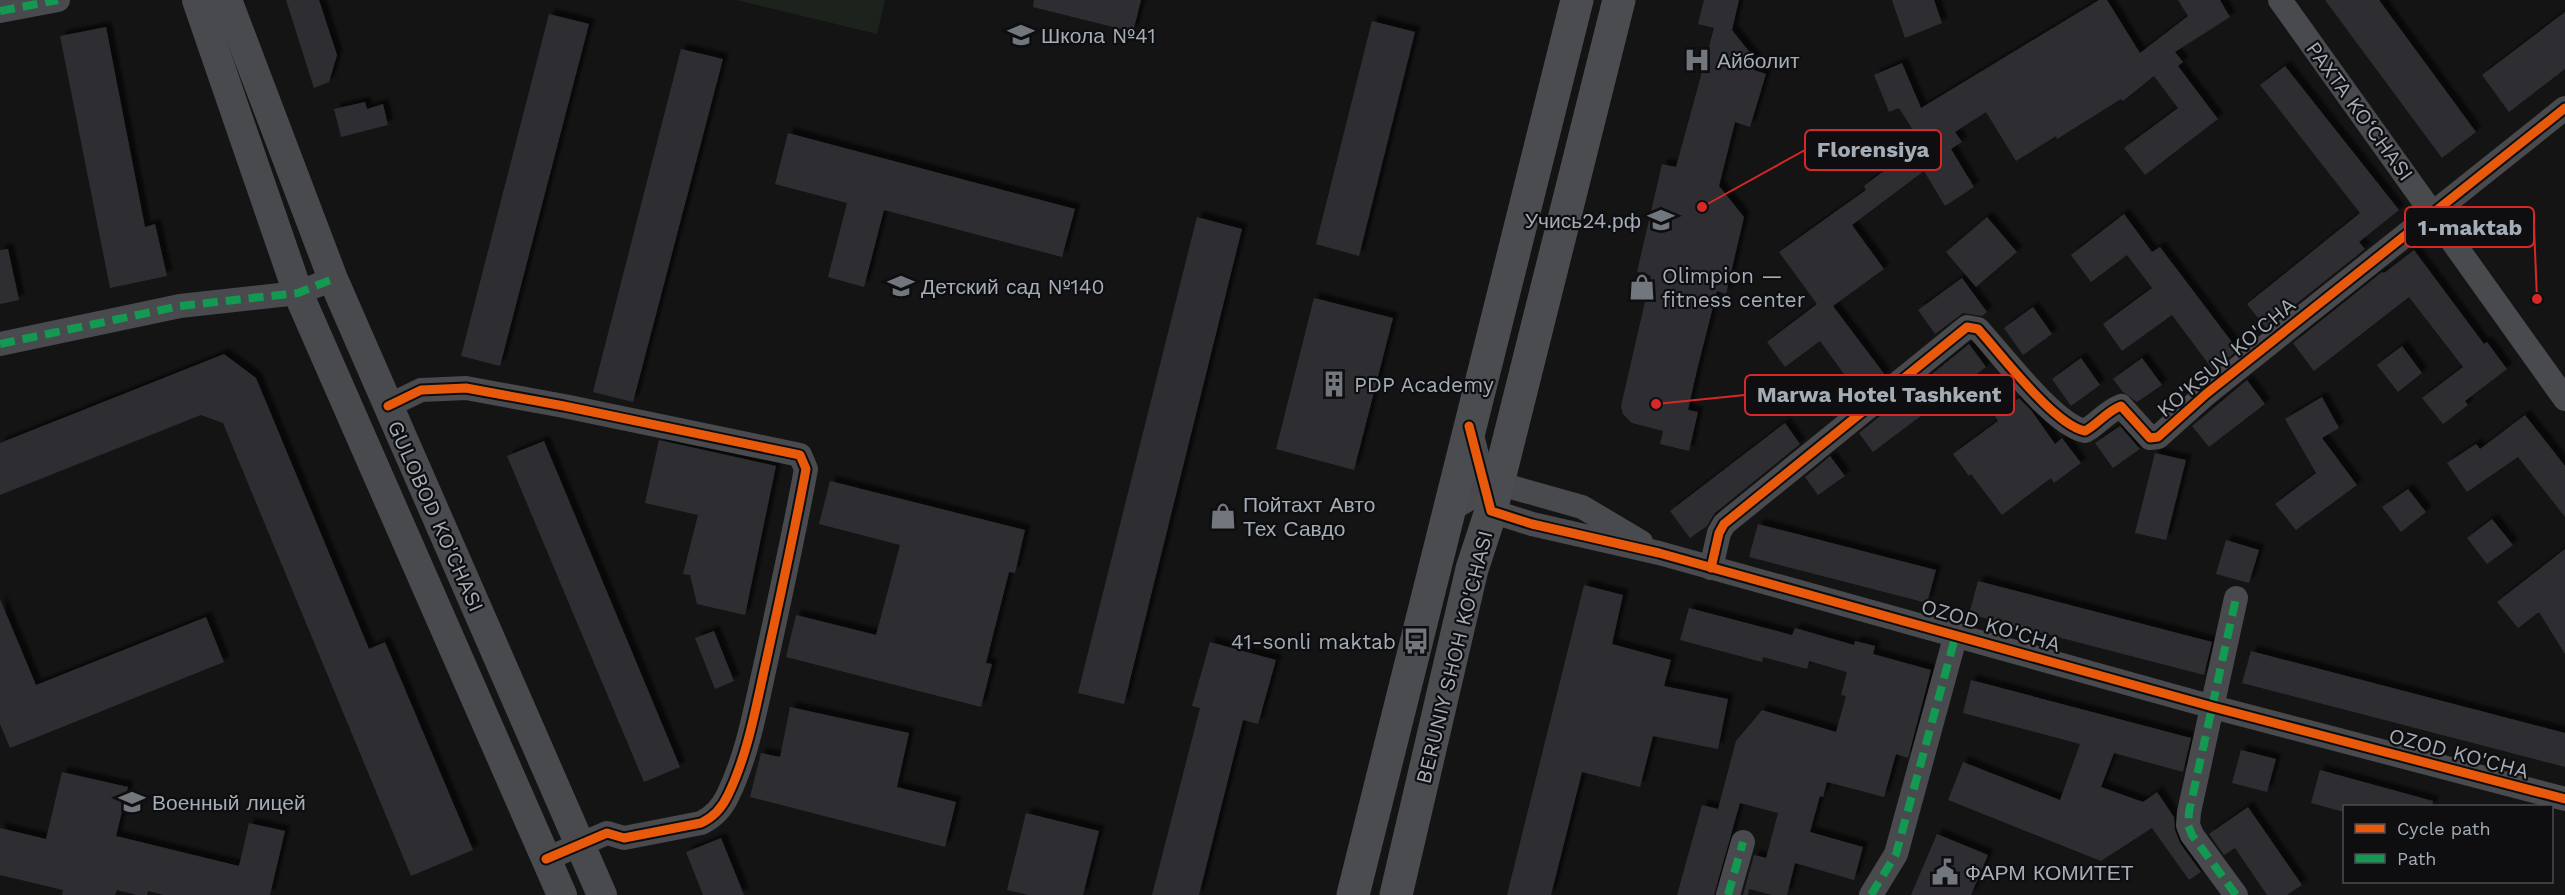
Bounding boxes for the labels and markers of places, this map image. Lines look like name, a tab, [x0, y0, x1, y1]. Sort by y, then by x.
school or university icon: Школа №41	[1006, 20, 1036, 50]
place label: Школа №41	[1041, 23, 1156, 48]
hospital icon: Айболит	[1682, 45, 1712, 75]
place label: Айболит	[1717, 48, 1800, 73]
callout: Florensiya	[1805, 130, 1941, 170]
school or university icon: Учись24.рф	[1646, 205, 1676, 235]
callout: 1-maktab	[2405, 207, 2534, 247]
place label: Учись24.рф	[1525, 208, 1641, 233]
place label: Olimpion — fitness center	[1662, 263, 1806, 312]
school or university icon: Детский сад №140	[886, 271, 916, 301]
shop icon: Olimpion — fitness center	[1627, 272, 1657, 302]
place label: Детский сад №140	[921, 274, 1105, 299]
building icon: PDP Academy	[1319, 369, 1349, 399]
place label: PDP Academy	[1354, 372, 1494, 397]
callout: Marwa Hotel Tashkent	[1745, 375, 2014, 415]
place label: Пойтахт Авто Тех Савдо	[1243, 492, 1375, 541]
shop icon: Пойтахт Авто Тех Савдо	[1208, 501, 1238, 531]
bus stop icon: 41-sonli maktab	[1401, 626, 1431, 656]
place label: 41-sonli maktab	[1231, 629, 1396, 654]
school or university icon: Военный лицей	[117, 787, 147, 817]
place label: Военный лицей	[152, 790, 306, 815]
public building icon: ФАРМ КОМИТЕТ	[1930, 857, 1960, 887]
place label: ФАРМ КОМИТЕТ	[1965, 860, 2134, 885]

